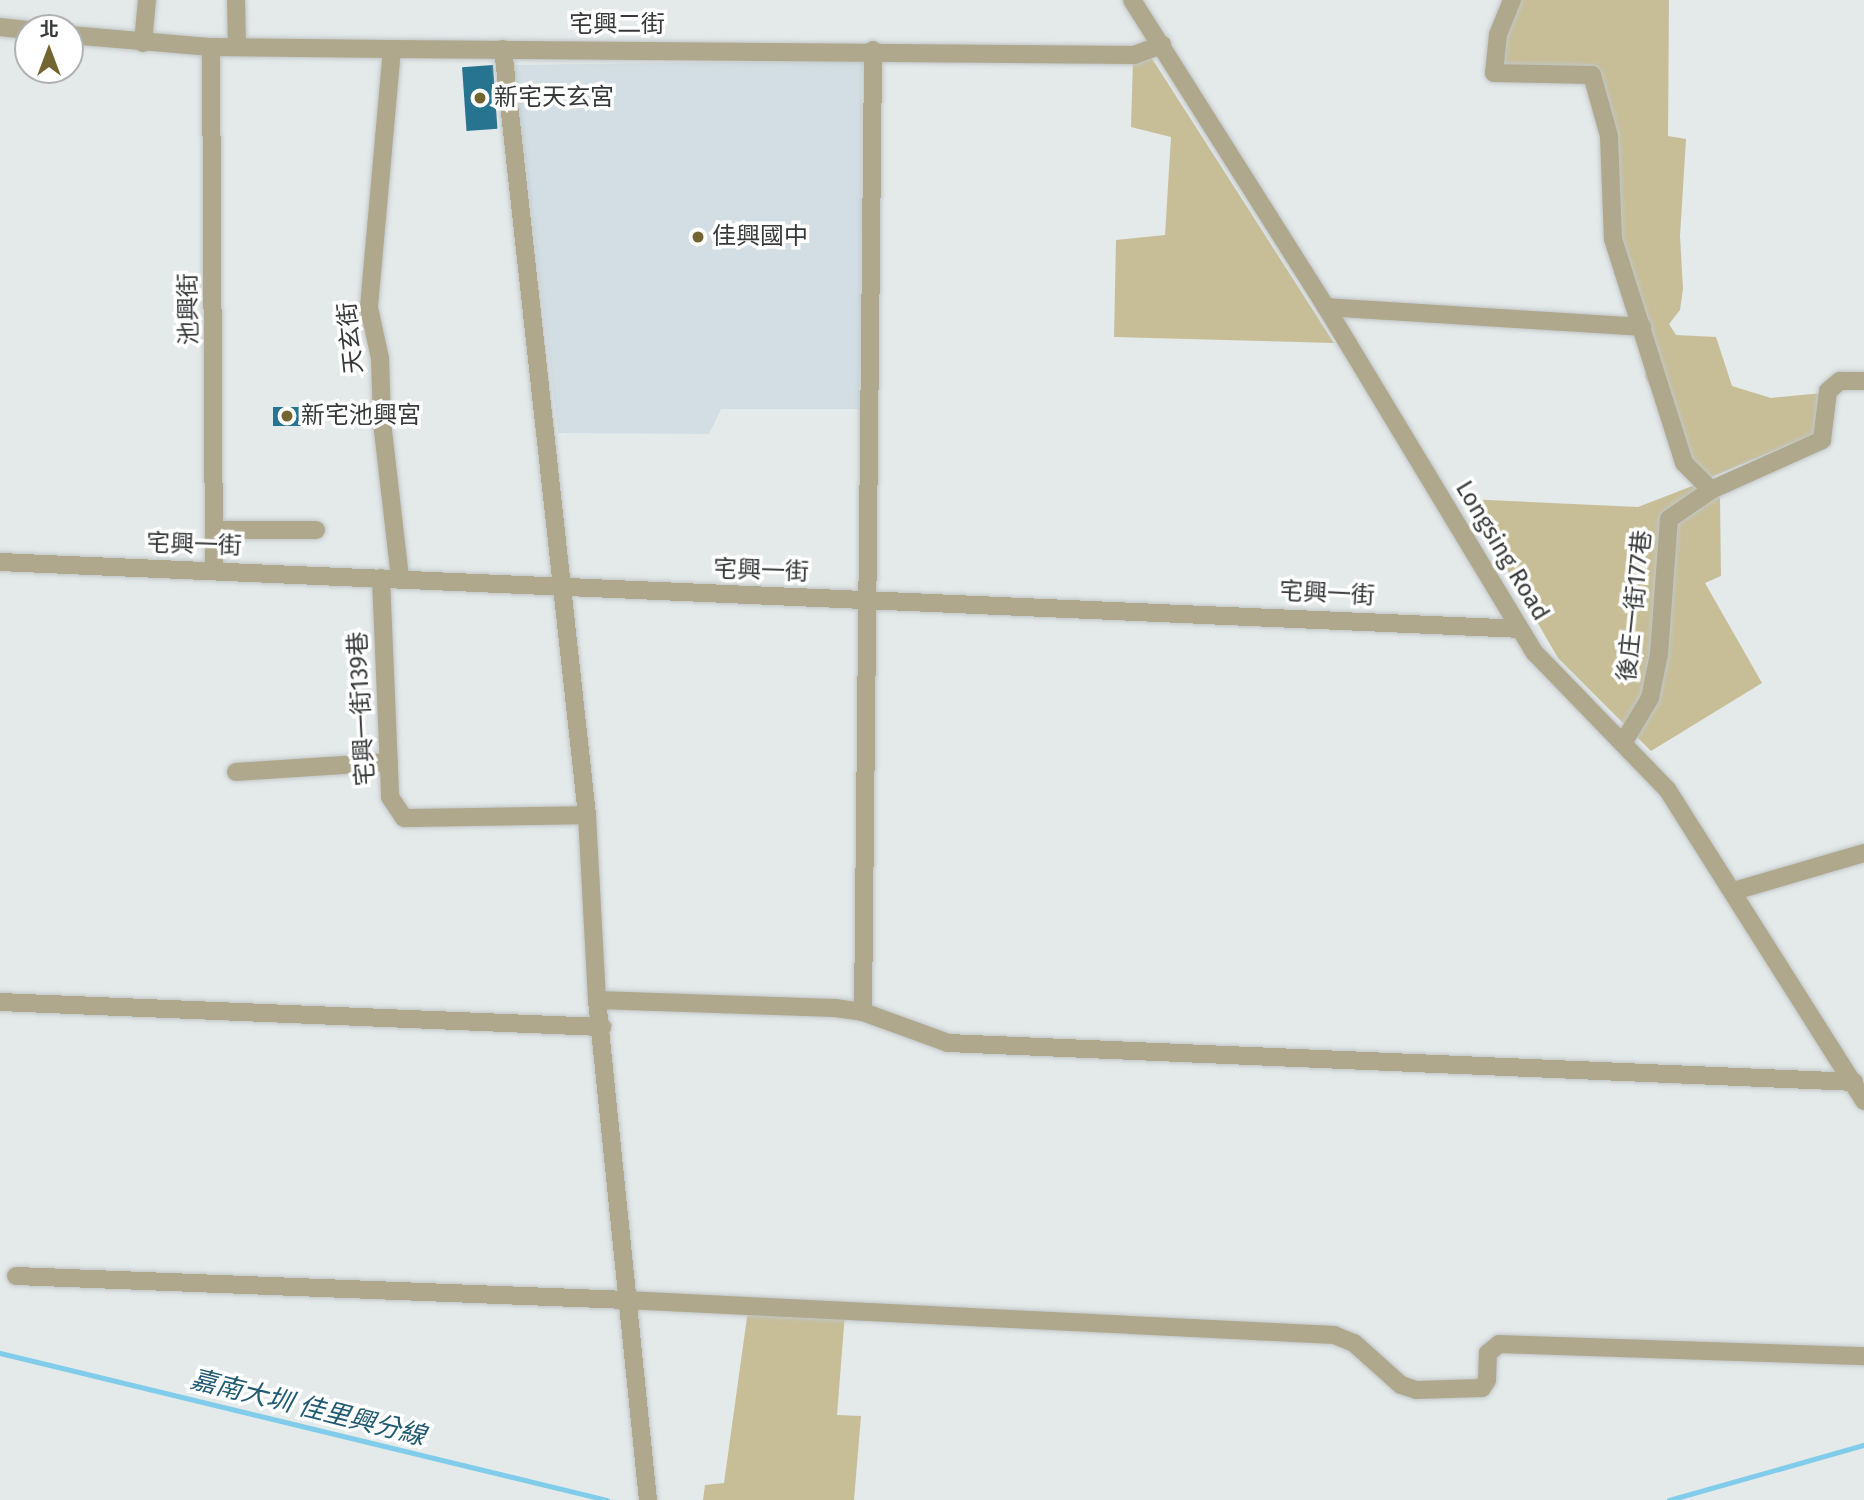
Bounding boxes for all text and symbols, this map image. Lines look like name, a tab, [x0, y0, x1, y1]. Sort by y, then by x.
street label: 宅興二街	[569, 11, 665, 39]
north arrow	[14, 14, 84, 84]
text: 北	[39, 18, 59, 41]
place label: 新宅天玄宮	[494, 84, 614, 112]
marker: 新宅天玄宮	[472, 90, 488, 106]
place label: 佳興國中	[712, 223, 808, 251]
marker: 佳興國中	[690, 229, 706, 245]
street label: 池興街	[174, 273, 204, 345]
street label: 天玄街	[333, 301, 369, 375]
place label: 新宅池興宮	[301, 402, 421, 430]
marker: 新宅池興宮	[279, 408, 295, 424]
street label: Longsing Road	[1449, 476, 1555, 626]
street label: 宅興一街	[146, 529, 242, 561]
street label: 後庄一街177巷	[1613, 529, 1657, 683]
street label: 宅興一街	[713, 555, 809, 587]
street label: 宅興一街	[1278, 577, 1376, 611]
street label: 宅興一街139巷	[344, 631, 380, 787]
water label: 嘉南大圳 佳里興分線	[187, 1364, 429, 1452]

